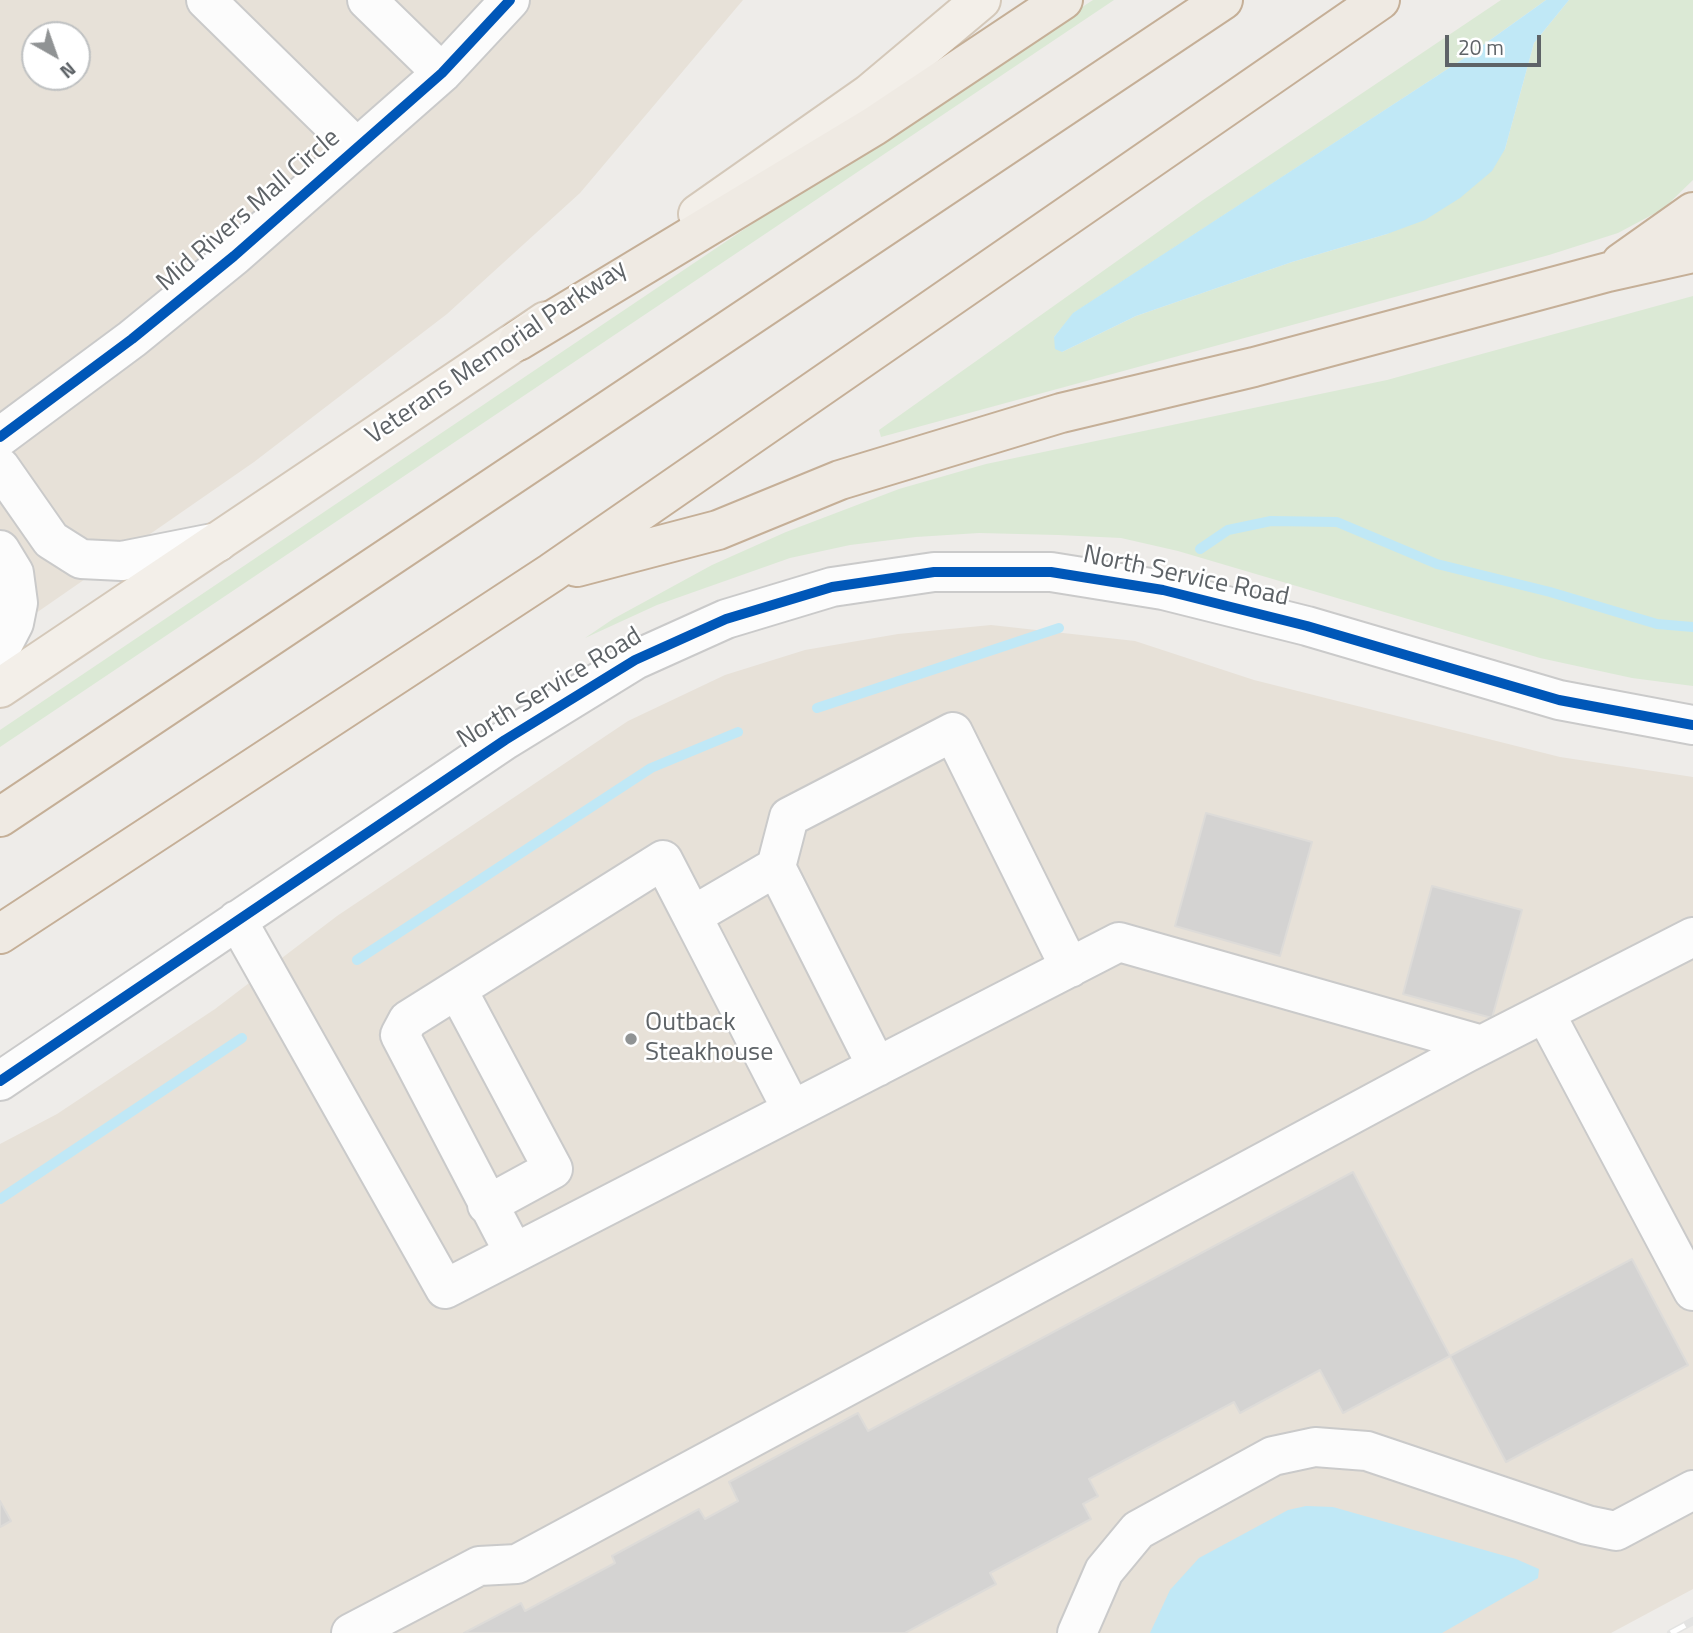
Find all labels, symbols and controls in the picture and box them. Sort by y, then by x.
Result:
north arrow [21,21,91,91]
scale bar [1448,21,1544,65]
text: 20 m [1458,31,1504,63]
text: N [54,56,83,86]
street label: Mid Rivers Mall Circle [151,123,347,299]
street label: Veterans Memorial Parkway [361,254,633,452]
street label: North Service Road [1080,540,1292,614]
street label: North Service Road [452,622,648,756]
place label: Outback Steakhouse [645,1008,773,1070]
marker: Outback Steakhouse [623,1031,639,1047]

